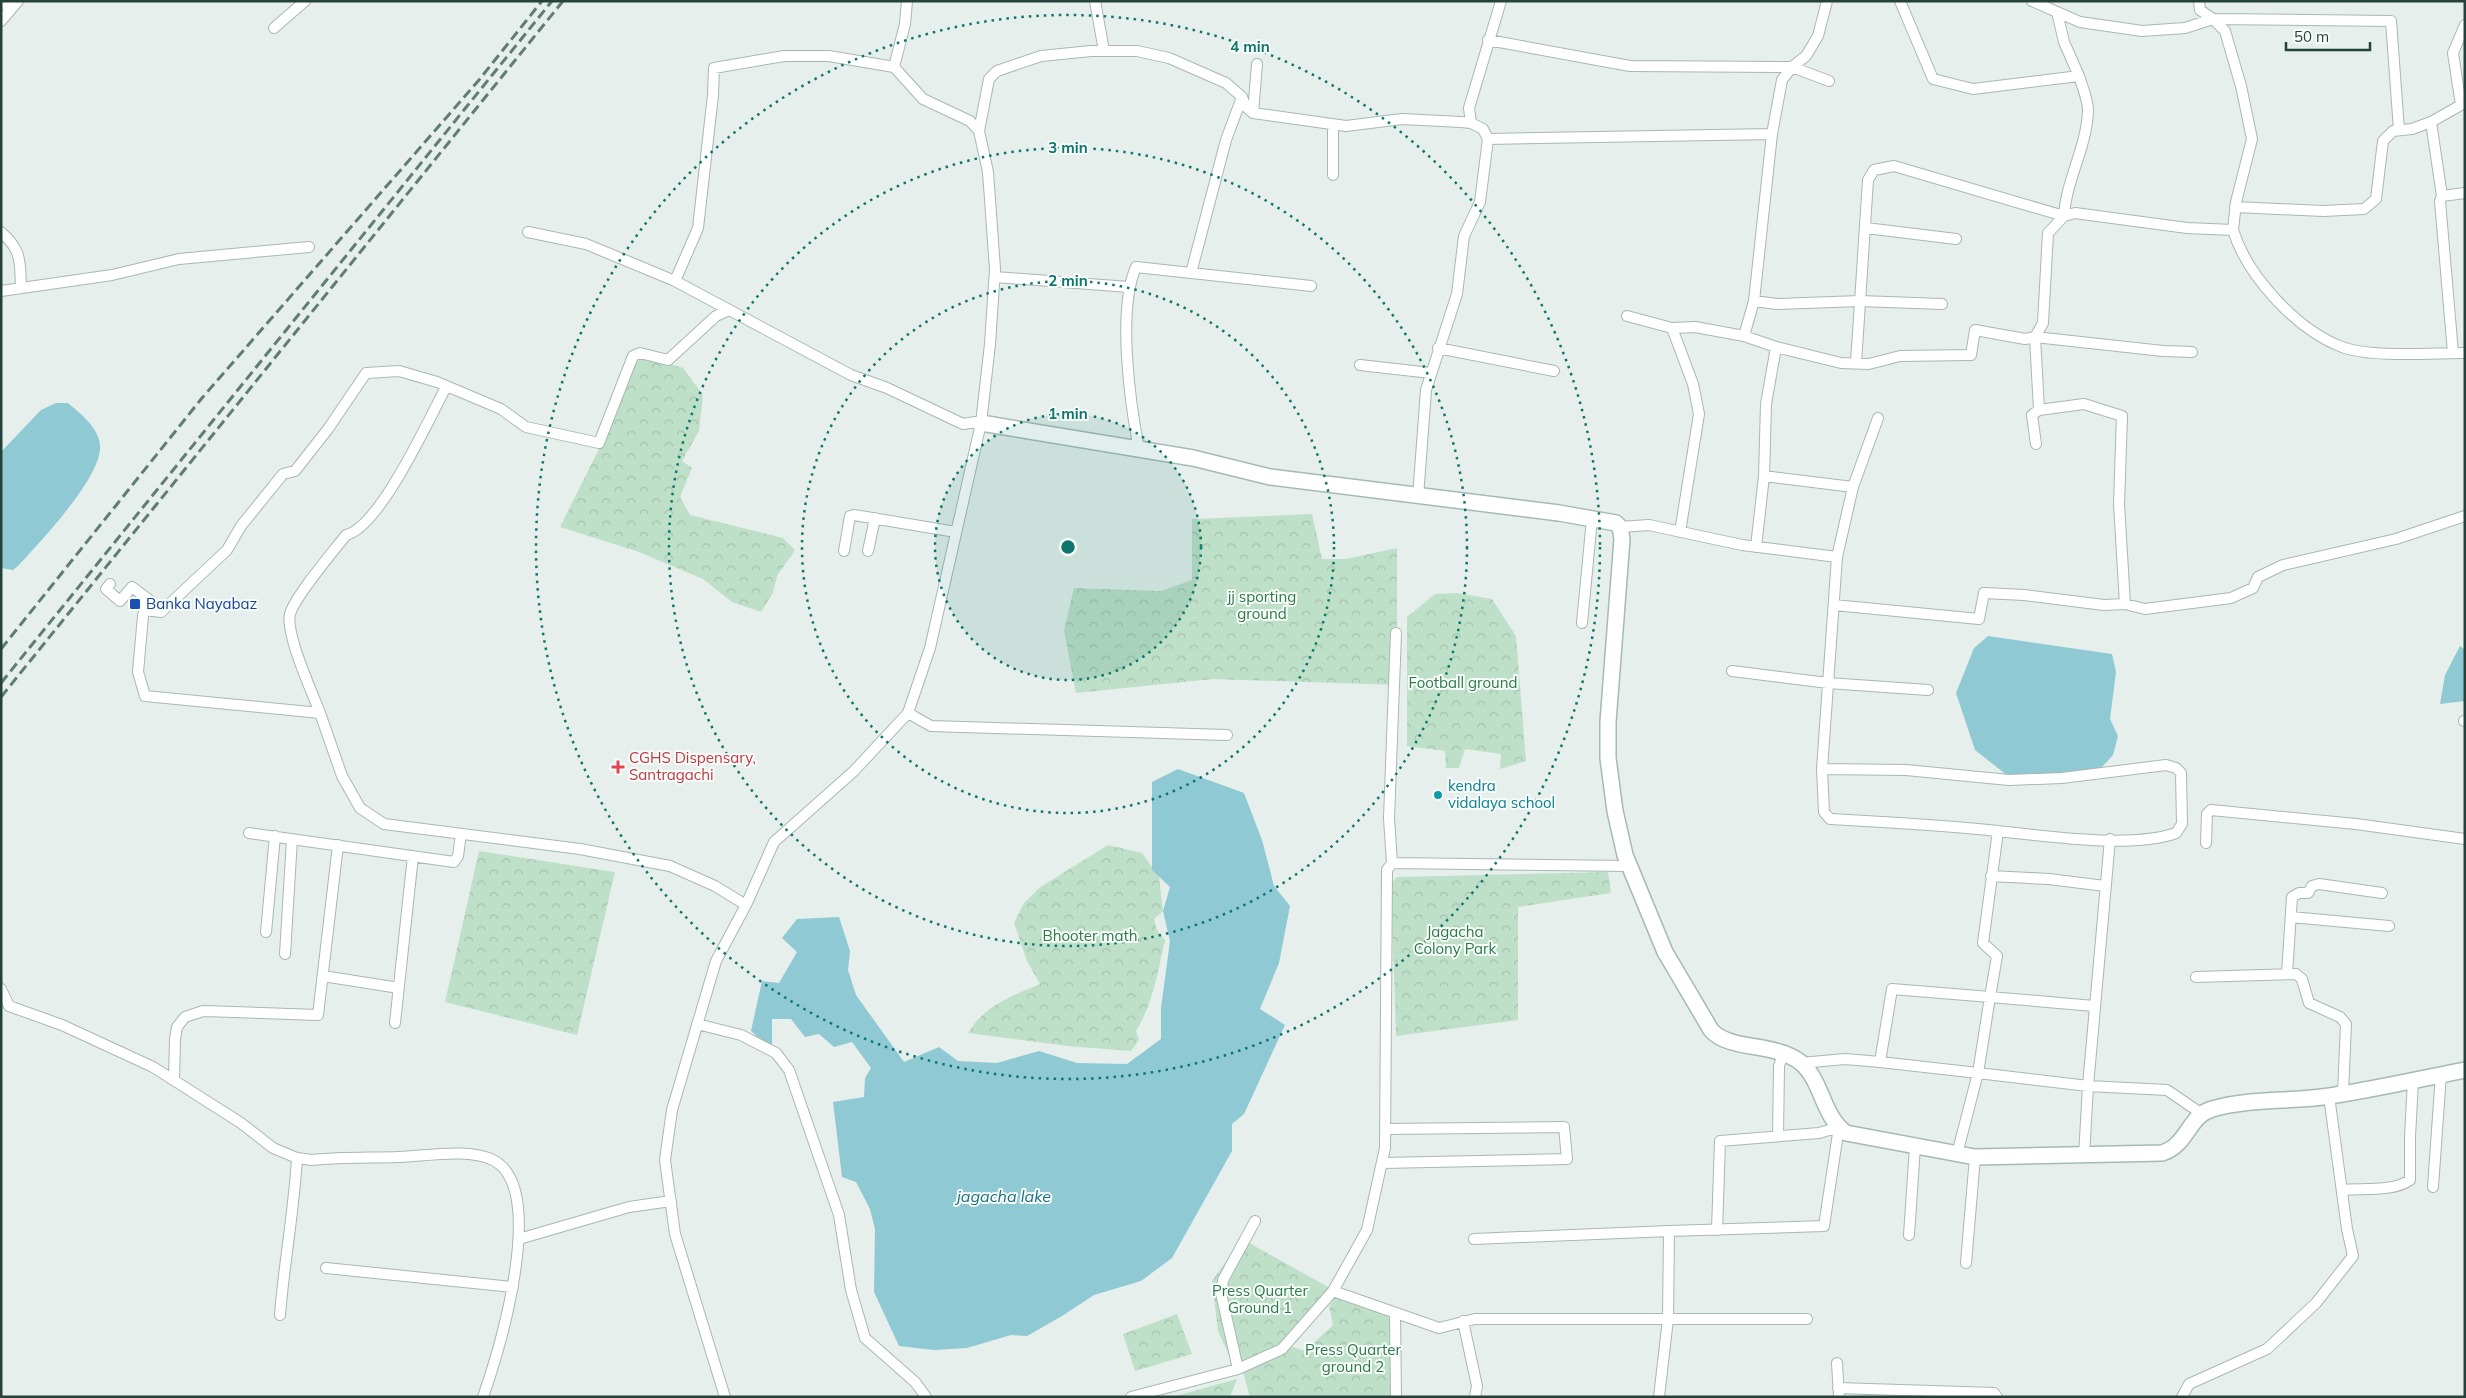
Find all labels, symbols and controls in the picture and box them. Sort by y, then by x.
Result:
scale bar [2286,20,2370,52]
text: 50 m [2294,27,2329,46]
text: 4 min [1230,37,1270,56]
text: 3 min [1048,138,1088,157]
text: 2 min [1048,271,1088,290]
text: 1 min [1048,404,1088,423]
centre of rings [1059,538,1077,556]
park label: jj sporting ground [1227,587,1296,623]
place label: Banka Nayabaz [146,594,258,613]
marker: Banka Nayabaz [128,597,142,611]
park label: Football ground [1409,673,1517,692]
place label: CGHS Dispensary, Santragachi [629,748,756,784]
marker: CGHS Dispensary, Santragachi [611,760,625,774]
place label: kendra vidalaya school [1448,776,1555,812]
marker: kendra vidalaya school [1432,789,1444,801]
park label: Jagacha Colony Park [1414,922,1497,958]
park label: Bhooter math [1043,926,1137,945]
water label: jagacha lake [954,1186,1051,1206]
park label: Press Quarter Ground 1 [1212,1281,1308,1317]
park label: Press Quarter ground 2 [1305,1340,1401,1376]

